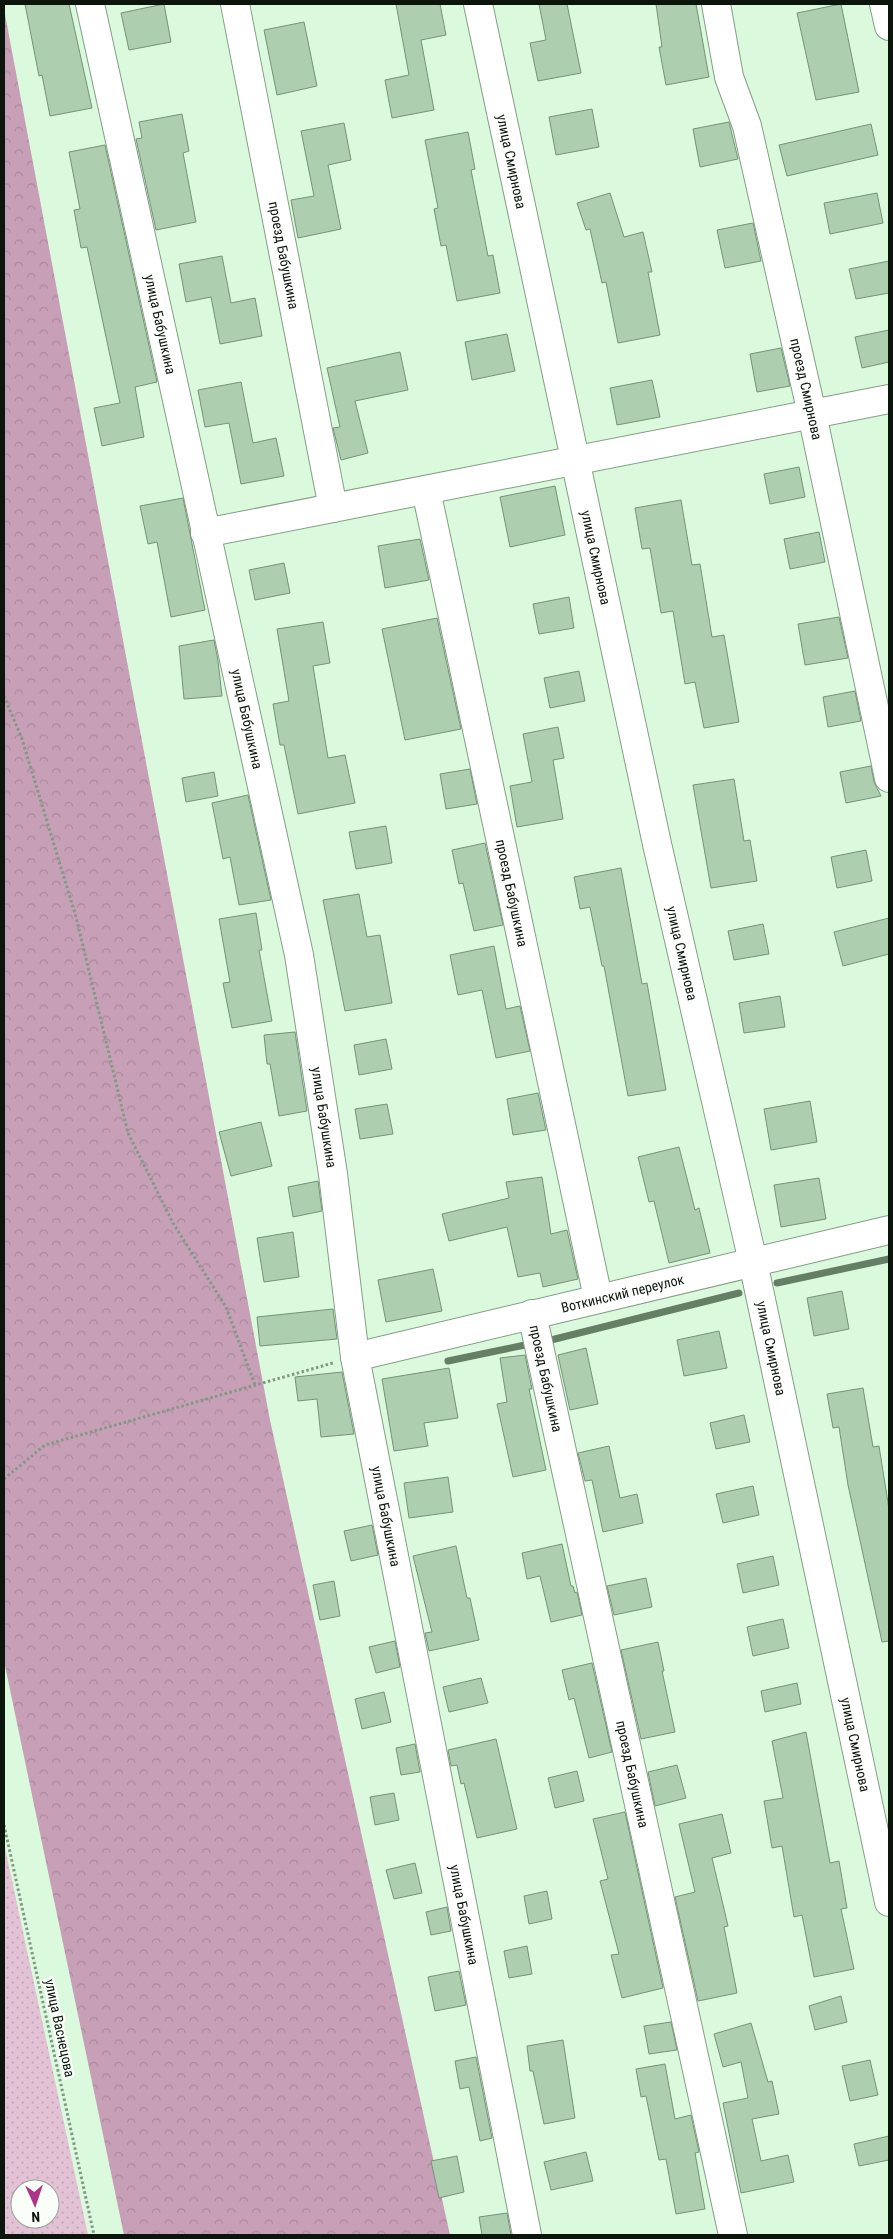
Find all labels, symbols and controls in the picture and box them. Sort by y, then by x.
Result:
street label: улица Смирнова [494,113,529,210]
street label: проезд Бабушкина [266,200,302,310]
street label: улица Бабушкина [142,273,179,376]
street label: проезд Смирнова [787,337,825,441]
street label: улица Смирнова [578,509,614,606]
street label: улица Бабушкина [228,668,266,770]
street label: проезд Бабушкина [493,838,531,948]
street label: улица Смирнова [664,905,701,1002]
street label: улица Бабушкина [308,1066,340,1169]
street label: Воткинский переулок [559,1271,686,1316]
street label: улица Смирнова [754,1300,789,1397]
street label: проезд Бабушкина [527,1323,566,1434]
street label: улица Бабушкина [369,1465,404,1568]
street label: улица Смирнова [838,1696,873,1793]
street label: проезд Бабушкина [613,1719,652,1829]
street label: улица Бабушкина [447,1863,482,1966]
street label: улица Васнецова [42,1978,78,2078]
north arrow [10,2179,60,2229]
text: N [31,2209,40,2225]

